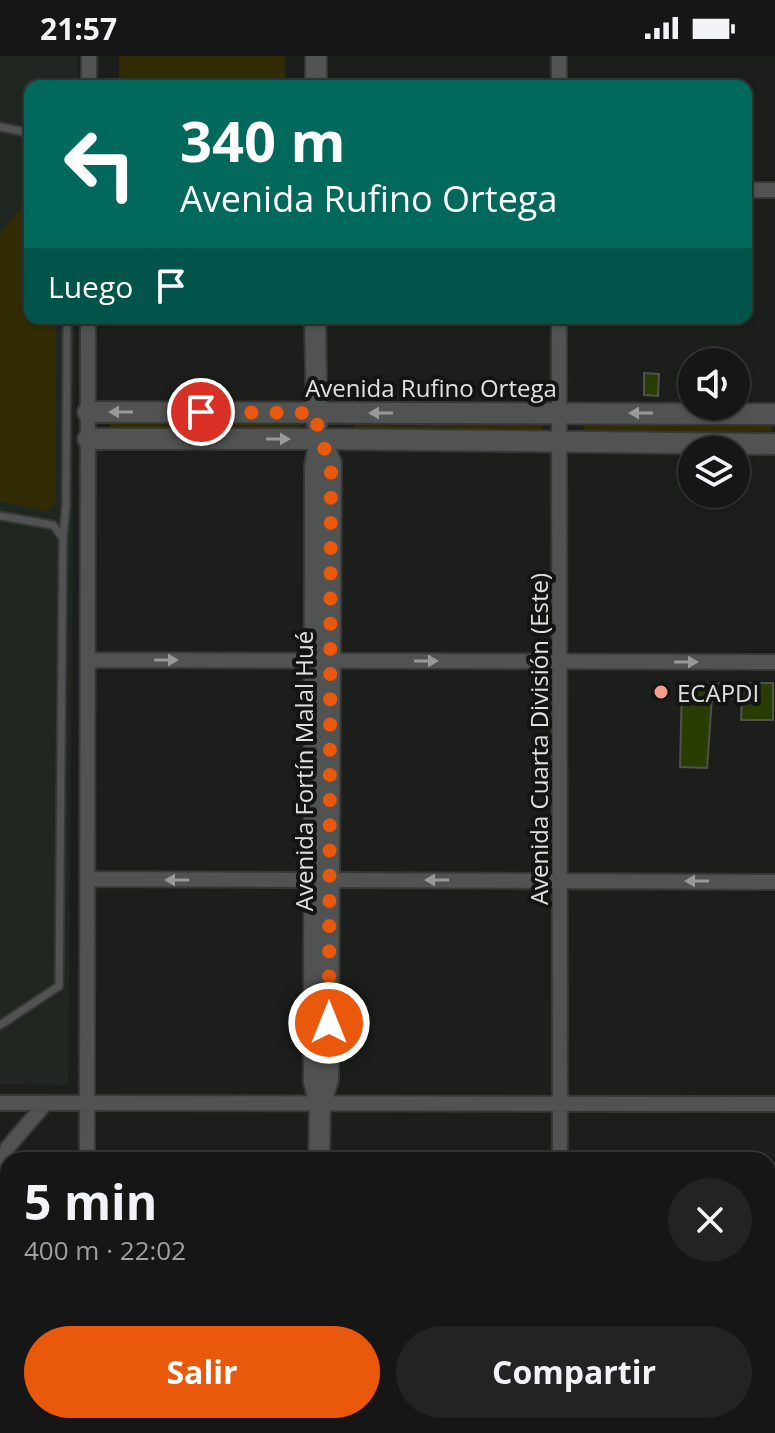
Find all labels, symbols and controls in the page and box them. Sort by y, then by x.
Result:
text: 21:57 [40,8,117,49]
text: 340 m [180,102,346,178]
icon: left [48,112,152,216]
text: Avenida Rufino Ortega [180,174,557,223]
icon: arrive [149,264,193,308]
text: Luego [48,266,133,307]
map controls [678,348,750,508]
button: sound [678,348,750,420]
street label: Avenida Rufino Ortega [305,371,557,404]
pin [167,378,235,446]
icon: arrive [179,390,223,434]
one-way arrow [108,406,133,418]
one-way arrow [368,407,393,419]
one-way arrow [628,407,653,419]
one-way arrow [266,433,291,445]
button: layers [678,436,750,508]
street label: Avenida Cuarta División (Este) [522,573,555,905]
street label: Avenida Fortín Malal Hué [287,631,320,911]
one-way arrow [154,654,179,666]
one-way arrow [414,655,439,667]
one-way arrow [674,656,699,668]
place label: ECAPDI [677,676,759,709]
marker: ECAPDI [652,683,670,701]
one-way arrow [164,874,189,886]
one-way arrow [424,874,449,887]
one-way arrow [684,875,709,887]
position arrow [287,981,371,1065]
text: 5 min [24,1169,157,1234]
button: close [668,1178,752,1262]
text: 400 m · 22:02 [24,1232,186,1268]
button: Salir [24,1326,380,1418]
button: Compartir [396,1326,752,1418]

